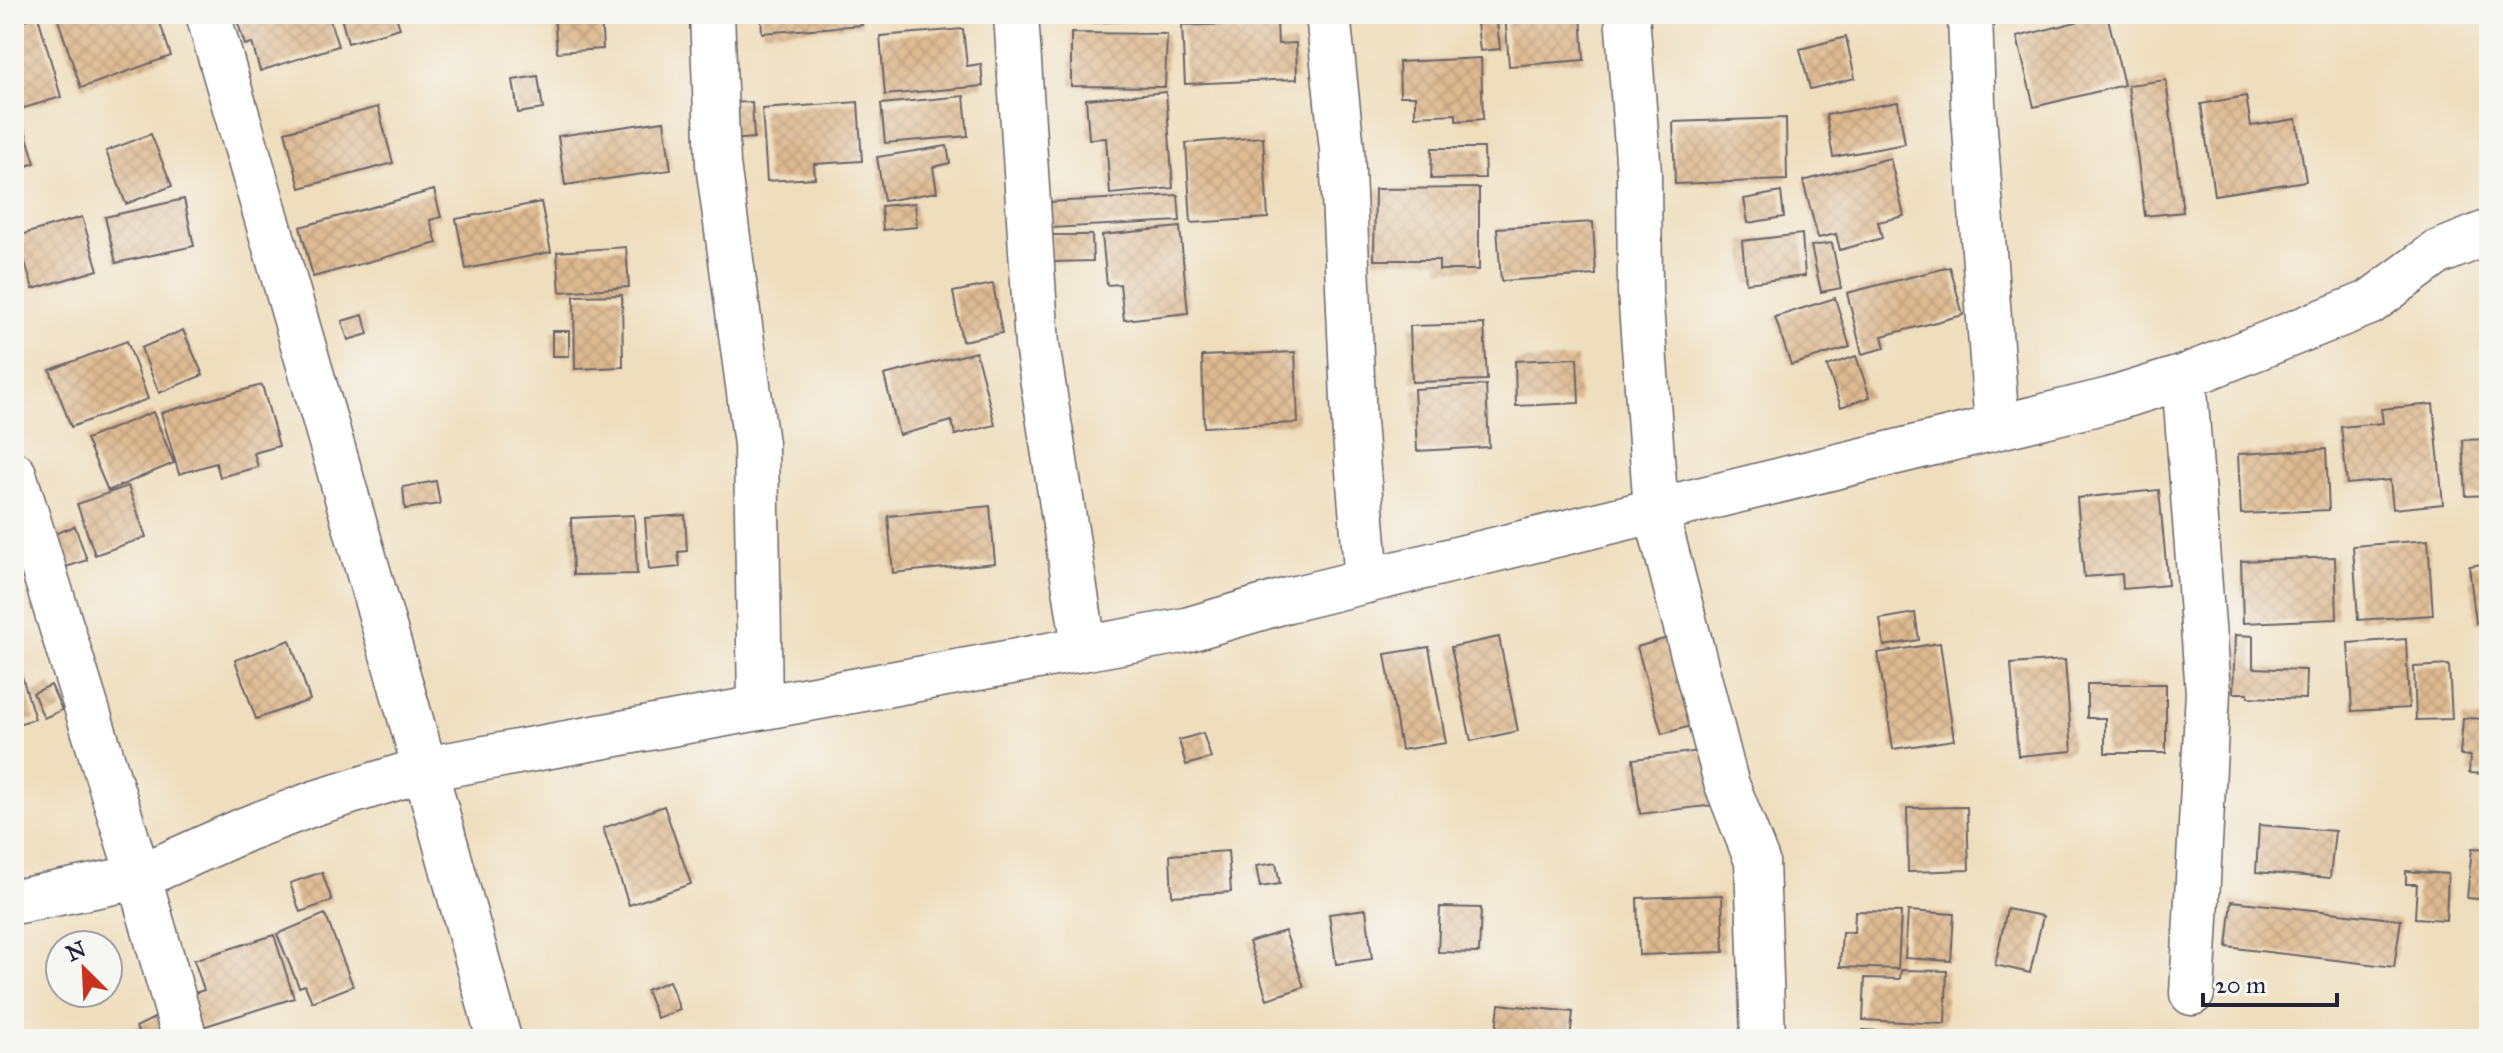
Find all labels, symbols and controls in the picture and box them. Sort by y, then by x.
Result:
north arrow [44,929,124,1009]
text: N [62,935,90,967]
scale bar [2203,957,2337,1007]
text: 20 m [2215,970,2266,1000]

